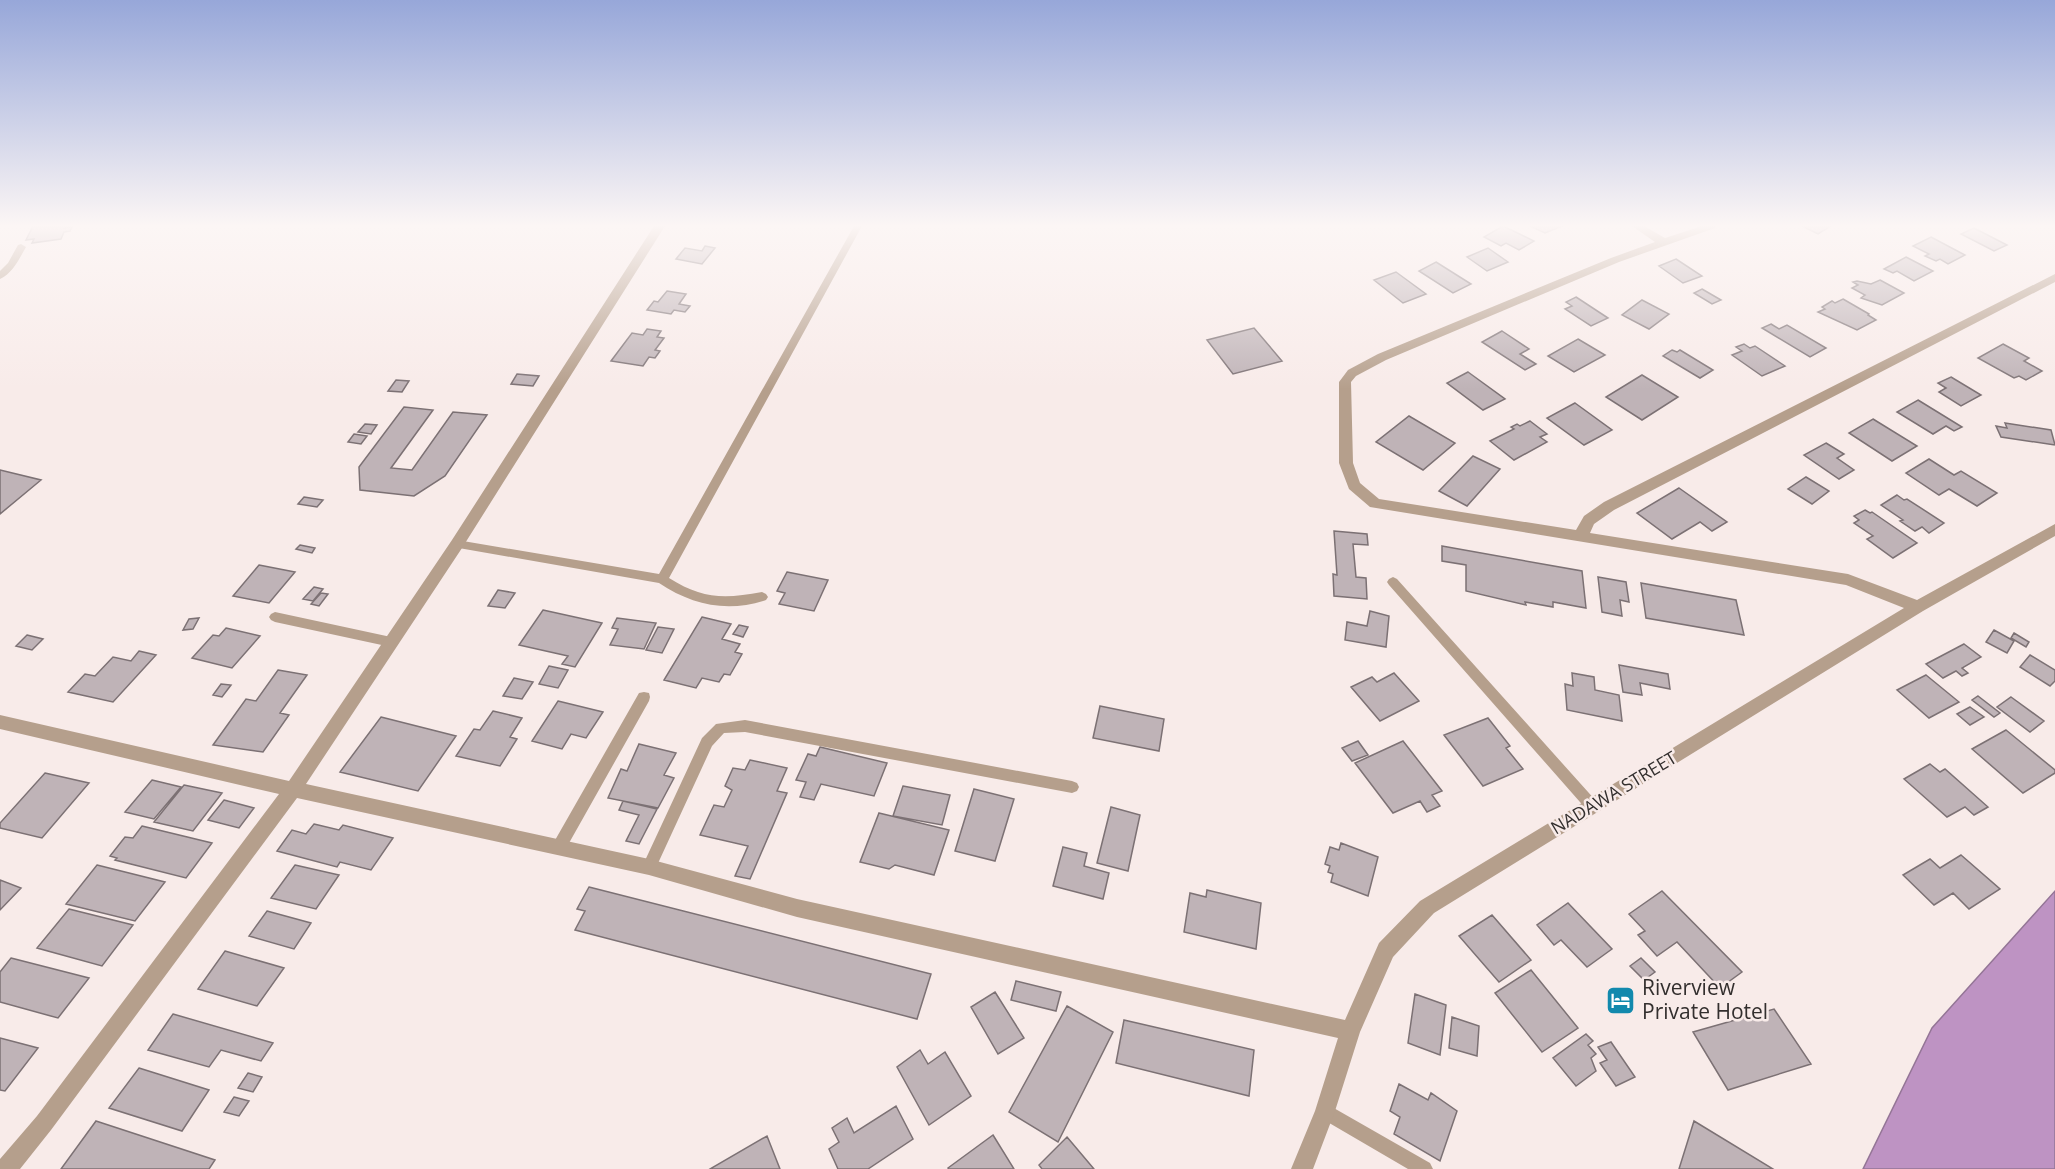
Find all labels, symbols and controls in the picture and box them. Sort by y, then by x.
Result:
street label: NADAWA STREET [1546,745,1681,839]
place label: Riverview Private Hotel [1642,973,1768,1025]
hotel icon: Riverview Private Hotel [1605,984,1637,1016]

